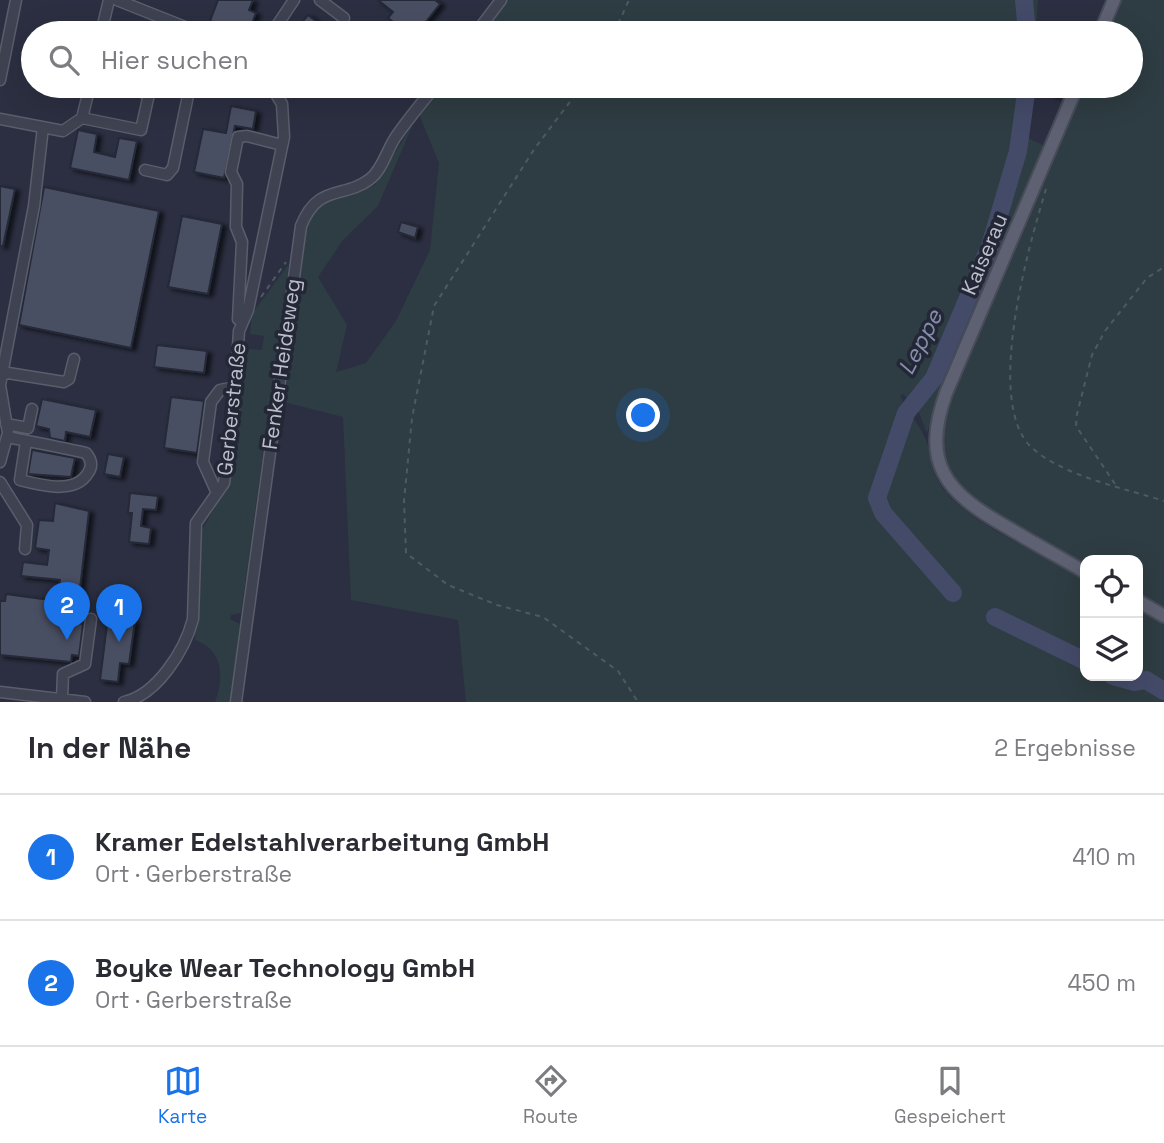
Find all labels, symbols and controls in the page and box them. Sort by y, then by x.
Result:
search box [21,21,1143,98]
icon: search [45,41,83,79]
text: Hier suchen [101,43,249,77]
street label: Kaiserau [955,209,1013,299]
street label: Fenker Heideweg [256,277,306,451]
water label: Leppe [891,303,950,380]
street label: Gerberstraße [211,341,251,477]
your location [626,398,660,432]
map controls [1080,555,1143,681]
button: locate [1080,555,1143,618]
pin: 2 [44,582,90,640]
pin: 1 [96,584,142,642]
button: layers [1080,618,1143,681]
text: In der Nähe [28,728,191,767]
text: 2 Ergebnisse [994,733,1136,763]
text: Kramer Edelstahlverarbeitung GmbH [95,825,549,859]
text: 1 [46,842,56,872]
text: 410 m [1072,842,1136,872]
text: Ort · Gerberstraße [95,859,292,889]
text: Boyke Wear Technology GmbH [95,951,475,985]
text: 2 [44,968,58,998]
text: 450 m [1067,968,1136,998]
text: Ort · Gerberstraße [95,985,292,1015]
tab: Karte [158,1062,207,1129]
tab: Route [523,1062,578,1129]
tab: Gespeichert [894,1062,1006,1129]

